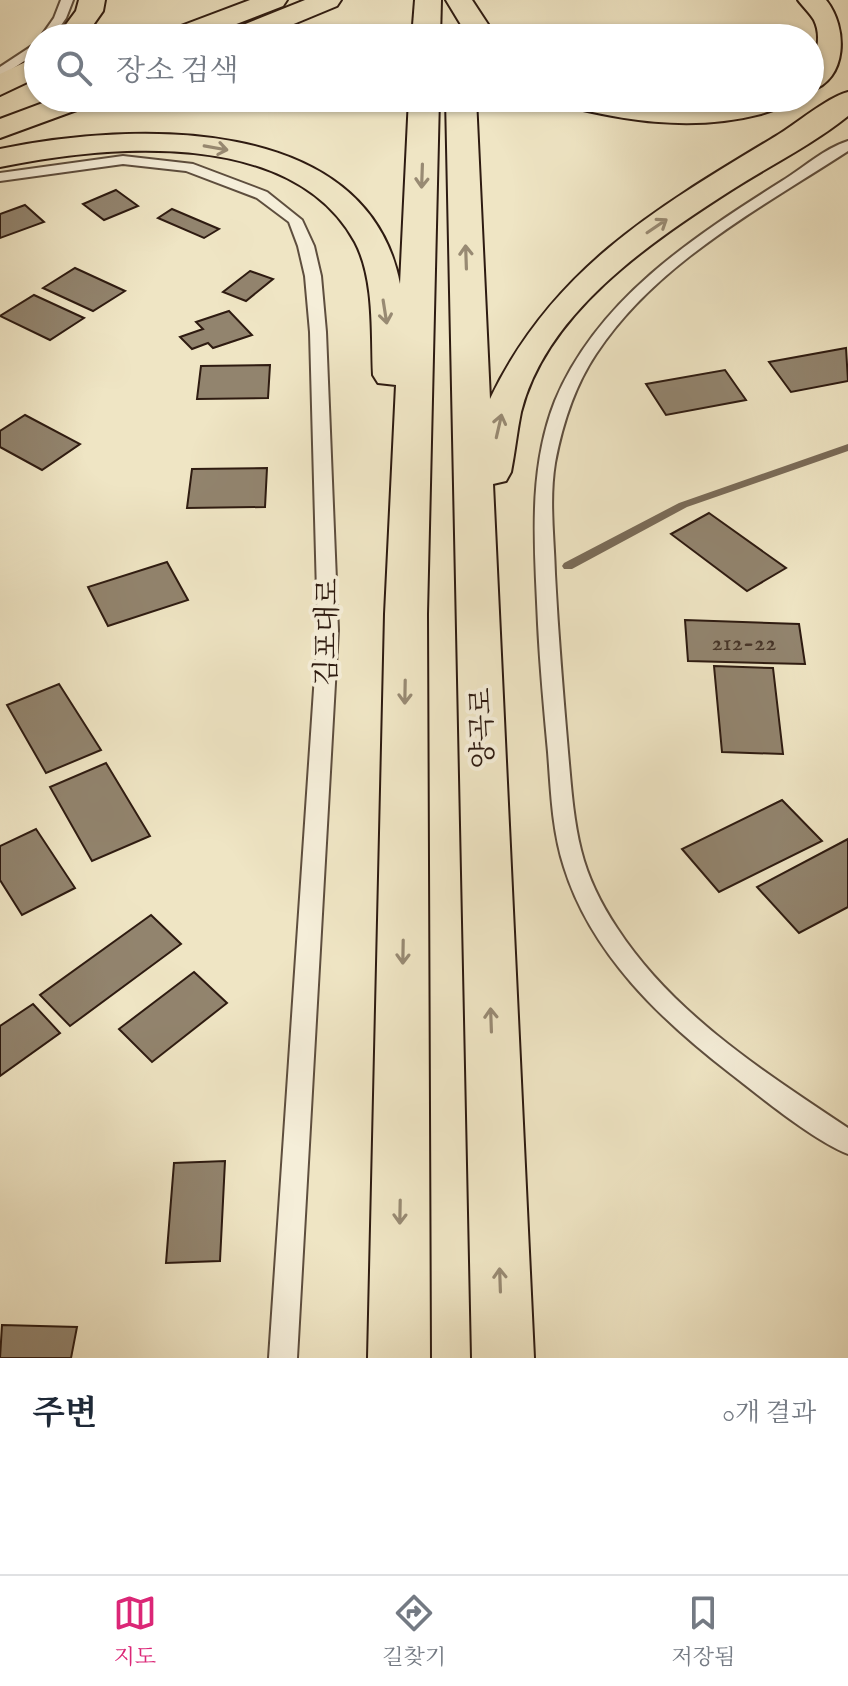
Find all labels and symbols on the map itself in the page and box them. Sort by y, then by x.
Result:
one-way arrow [203,142,229,157]
one-way arrow [414,162,429,189]
one-way arrow [645,217,668,233]
one-way arrow [459,244,474,271]
one-way arrow [378,299,393,324]
one-way arrow [493,413,508,439]
street label: 김포대로 [310,578,347,686]
house number: 212-22 [711,628,777,659]
one-way arrow [398,678,413,705]
street label: 양곡로 [465,687,502,769]
one-way arrow [395,938,411,965]
one-way arrow [484,1007,499,1034]
one-way arrow [392,1198,408,1225]
one-way arrow [492,1267,507,1294]

